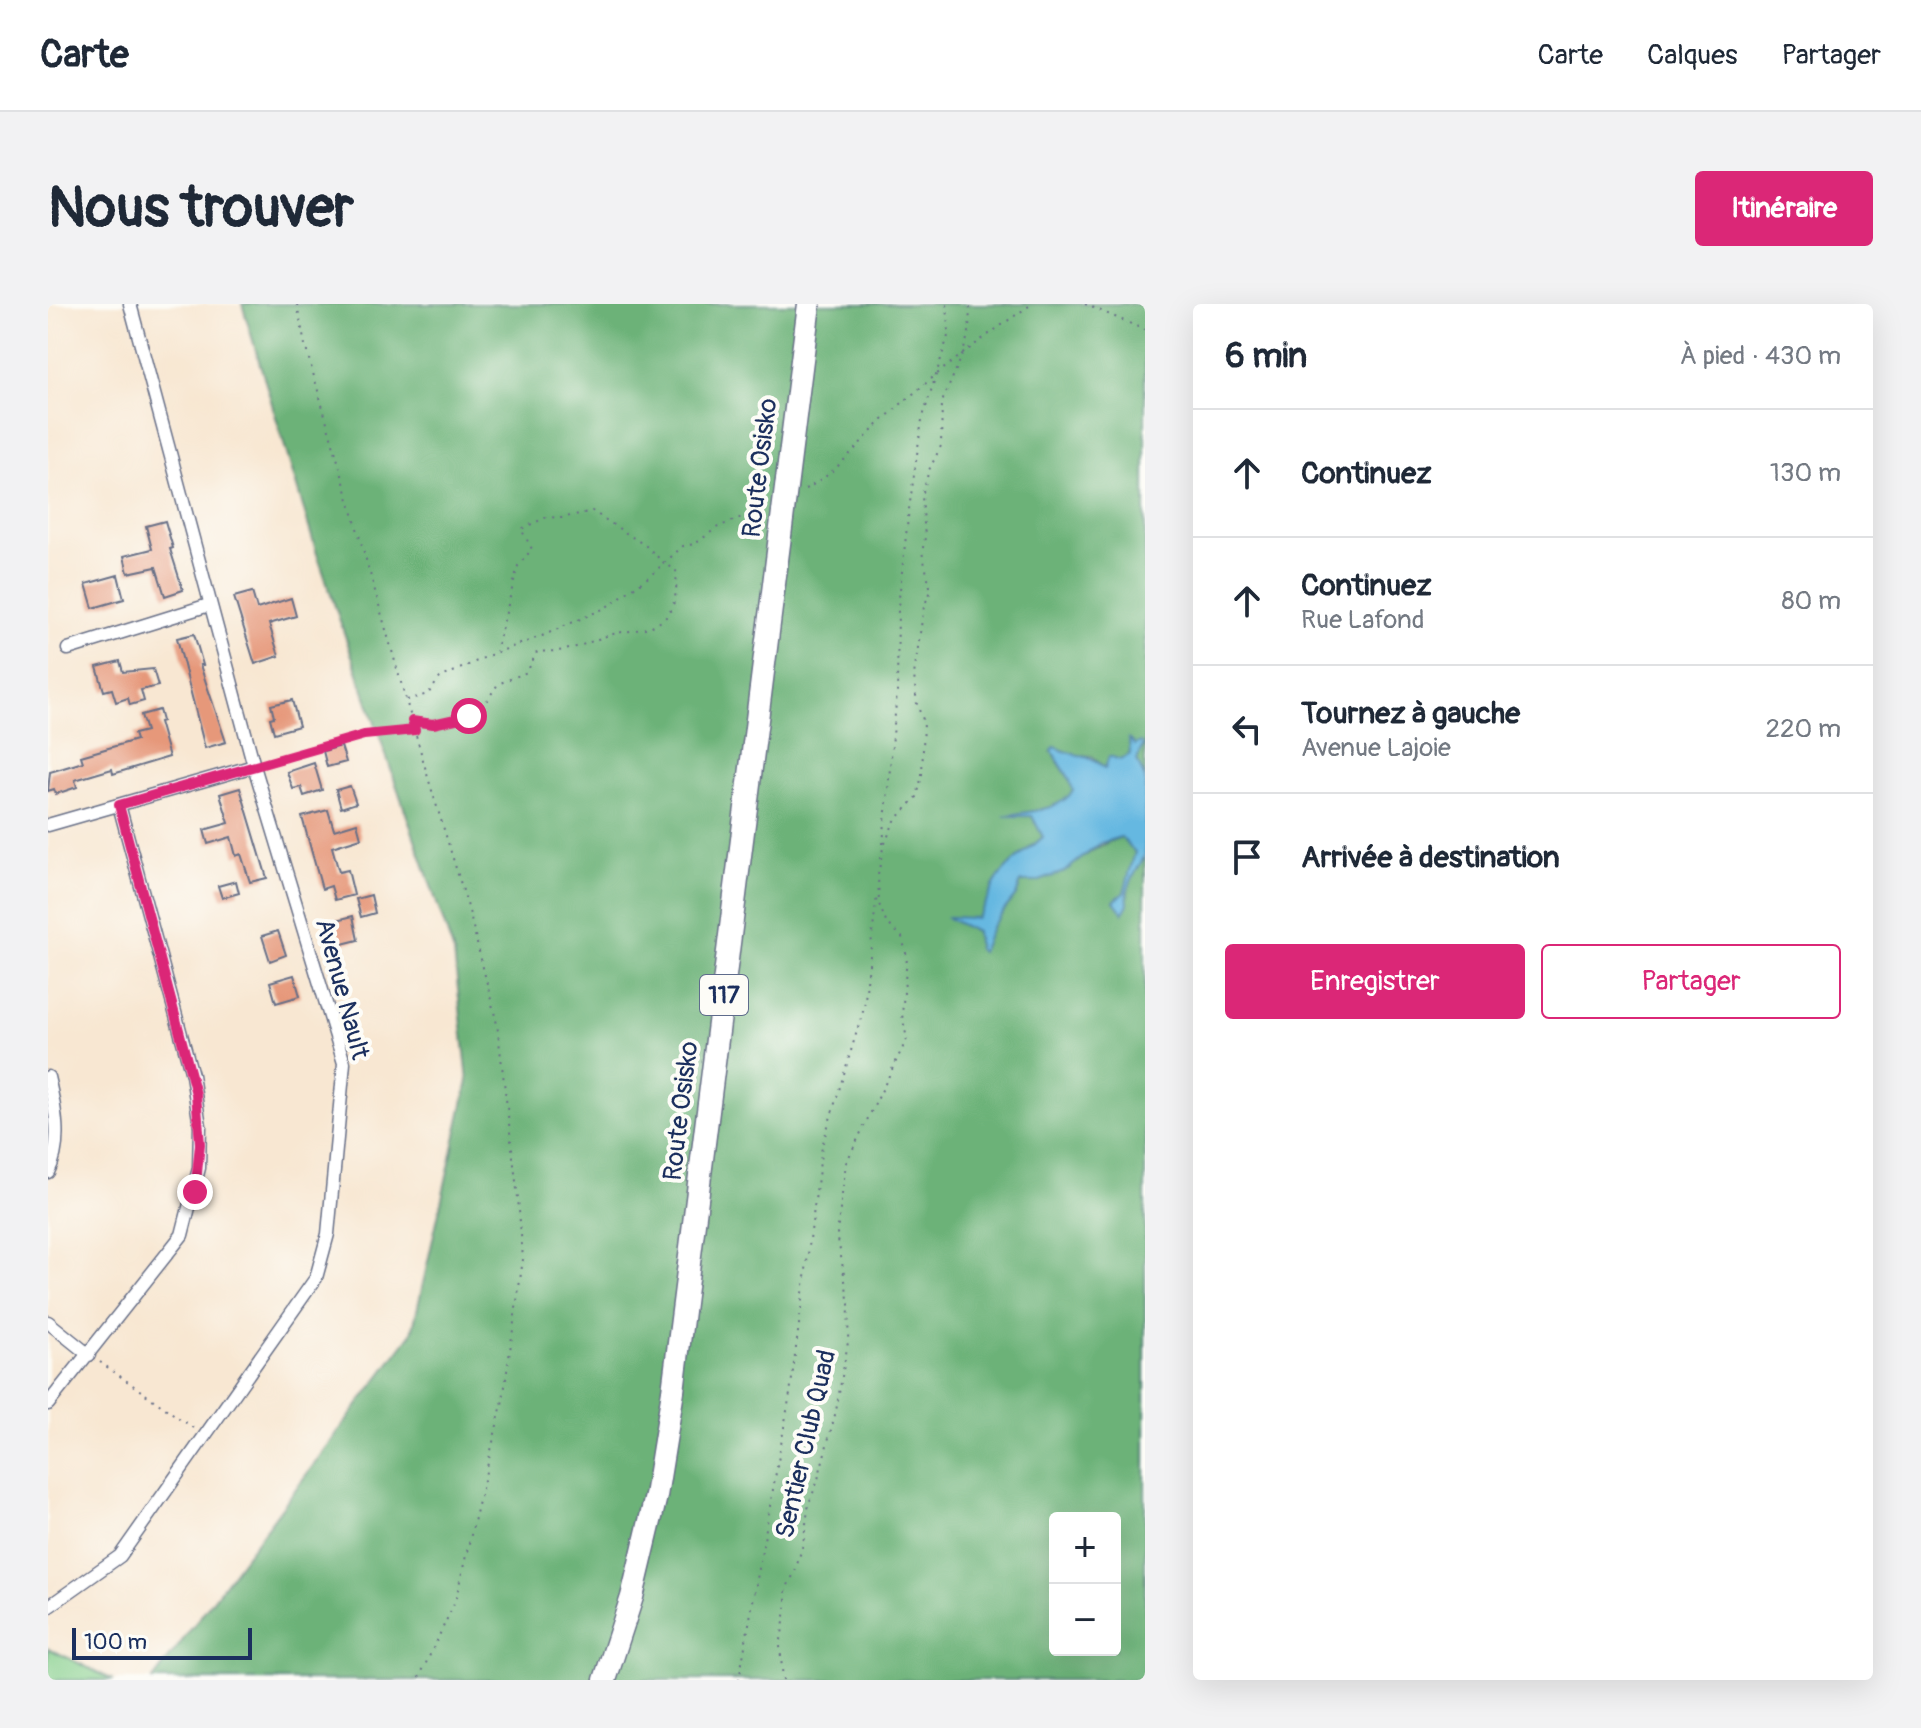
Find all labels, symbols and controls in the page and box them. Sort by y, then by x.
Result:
text: Carte [40,31,129,79]
text: Carte [1538,38,1603,73]
text: Calques [1647,38,1737,73]
text: Partager [1781,38,1881,73]
button: Itinéraire [1695,171,1873,246]
text: Nous trouver [48,174,354,243]
text: 6 min [1225,335,1307,378]
text: À pied · 430 m [1680,340,1841,372]
street label: Route Osisko [736,396,784,540]
icon: ahead [1225,451,1269,495]
text: Continuez [1301,455,1432,492]
text: 130 m [1770,457,1841,489]
text: Continuez [1301,567,1432,604]
icon: ahead [1225,579,1269,623]
text: 80 m [1781,585,1841,617]
text: Rue Lafond [1301,604,1425,636]
text: Tournez à gauche [1301,695,1520,732]
route start [451,698,487,734]
icon: left [1225,707,1269,751]
text: 220 m [1765,713,1841,745]
text: Avenue Lajoie [1301,732,1451,764]
icon: arrive [1225,835,1269,879]
text: Arrivée à destination [1301,839,1560,876]
street label: Avenue Nault [308,915,376,1063]
button: Enregistrer [1225,944,1525,1019]
button: Partager [1541,944,1841,1019]
road number: 117 [700,975,748,1015]
street label: Route Osisko [657,1039,705,1183]
route end [177,1174,213,1210]
street label: Sentier Club Quad [769,1347,843,1541]
map controls [1049,1512,1121,1656]
button: + [1049,1512,1121,1584]
button: − [1049,1584,1121,1656]
scale bar [72,1624,252,1660]
text: 100 m [84,1628,147,1656]

